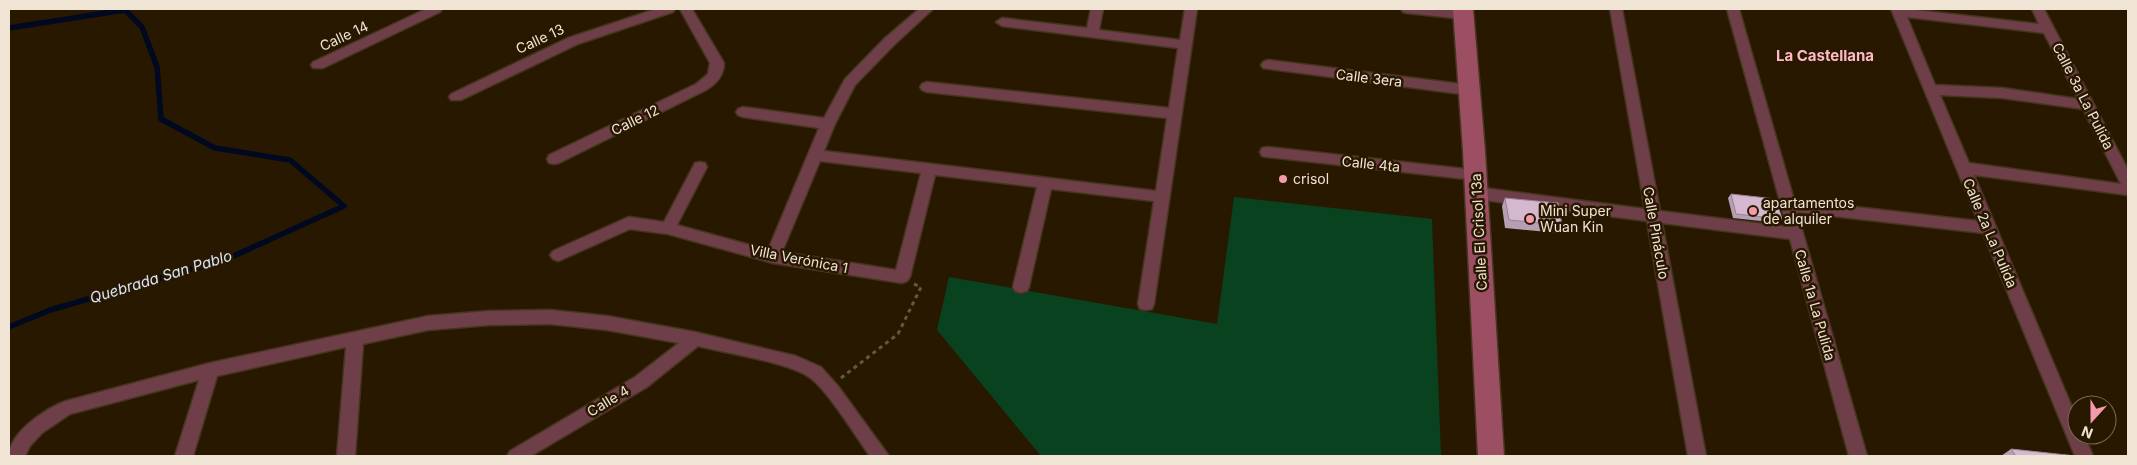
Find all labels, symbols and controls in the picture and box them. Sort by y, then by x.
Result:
street label: Calle 14 [317,17,371,54]
street label: Calle 13 [513,20,567,57]
street label: Calle 3a La Pulida [2049,40,2118,152]
district label: La Castellana [1776,46,1874,65]
street label: Calle 3era [1335,65,1403,90]
street label: Calle 12 [608,101,662,138]
street label: Calle 4ta [1341,152,1401,175]
place label: crisol [1293,170,1329,187]
marker: crisol [1277,173,1289,185]
street label: Calle El Crisol 13a [1467,173,1490,291]
street label: Calle 2a La Pulida [1960,175,2021,290]
street label: Calle Pináculo [1640,185,1673,280]
place label: apartamentos de alquiler [1763,194,1854,227]
place label: Mini Super Wuan Kin [1540,202,1611,235]
marker: apartamentos de alquiler [1747,205,1759,217]
marker: Mini Super Wuan Kin [1524,213,1536,225]
street label: Villa Verónica 1 [749,241,850,276]
water label: Quebrada San Pablo [87,246,234,307]
street label: Calle 1a La Pulida [1792,247,1839,362]
street label: Calle 4 [584,381,632,420]
north arrow [2067,395,2117,445]
text: N [2079,423,2095,442]

